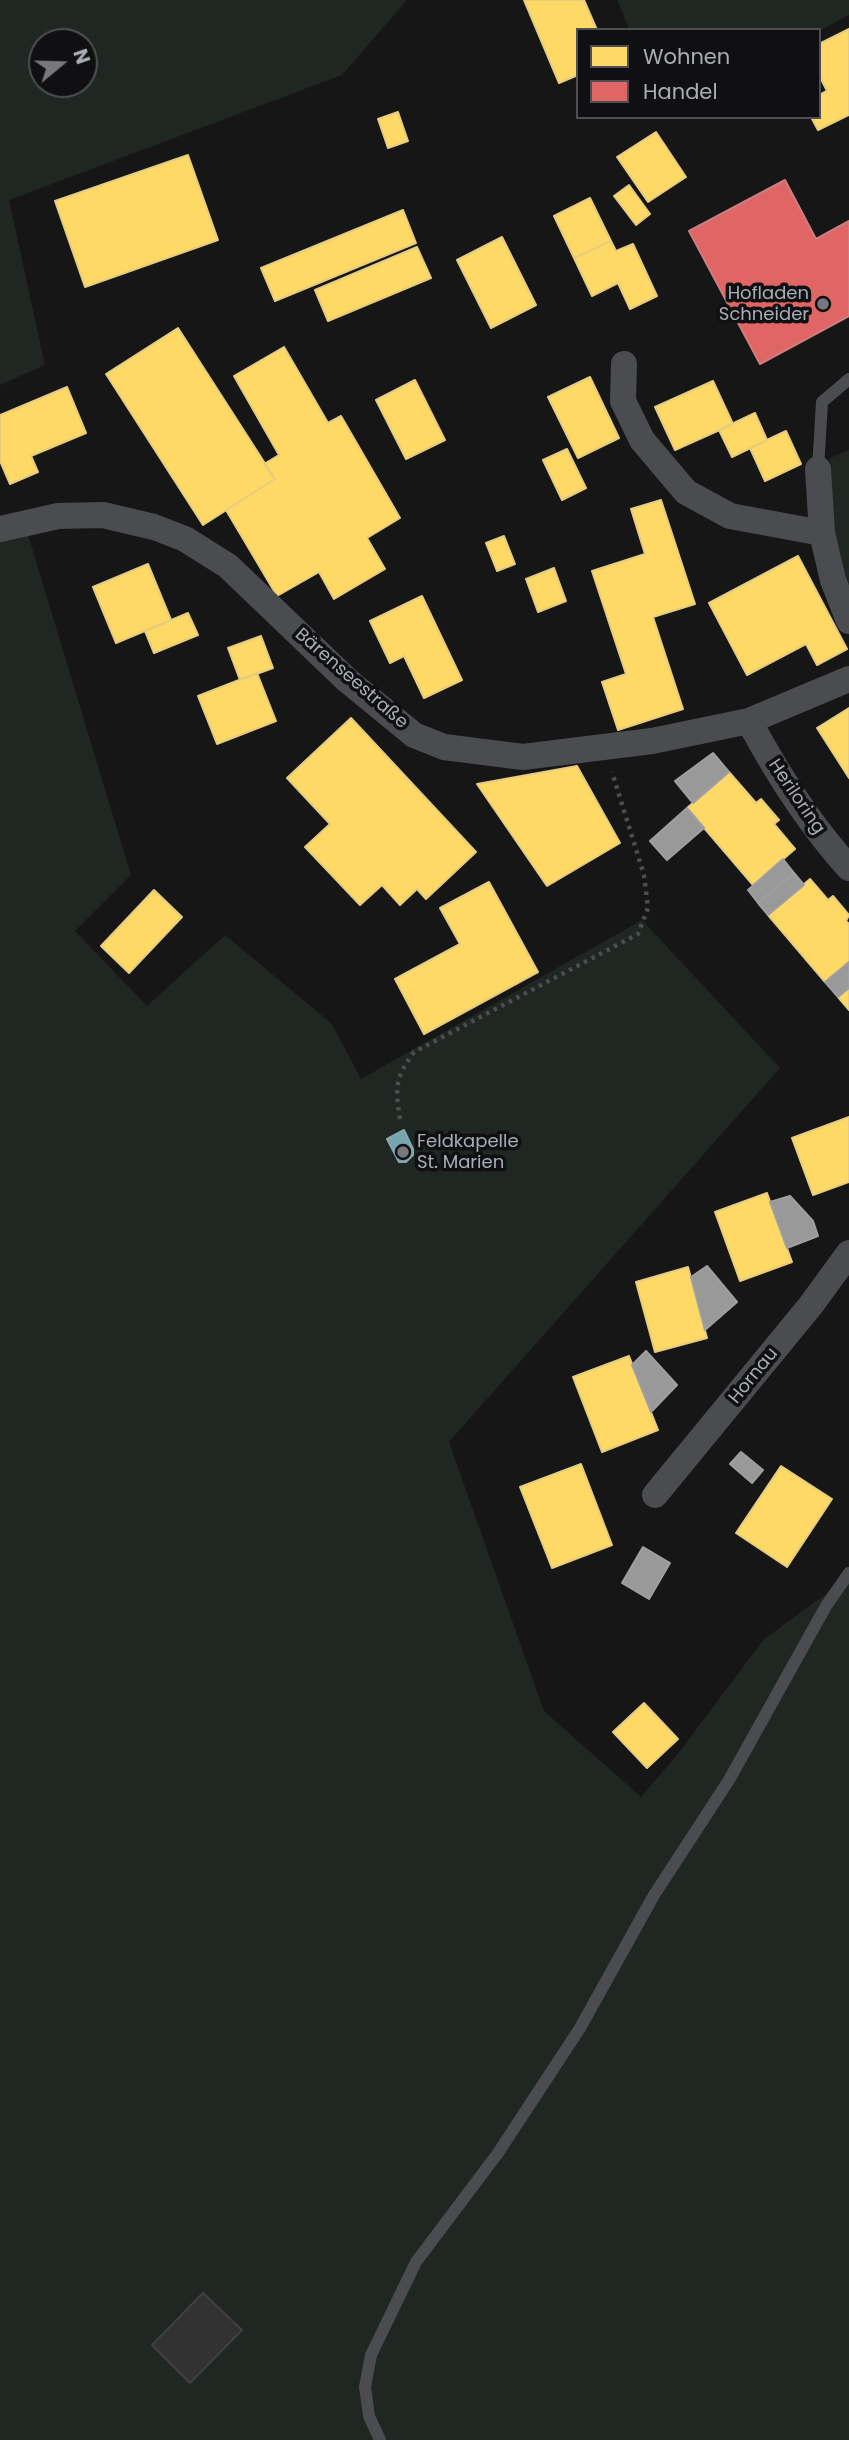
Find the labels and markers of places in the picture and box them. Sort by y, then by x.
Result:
place label: Hofladen Schneider [719,283,809,326]
marker: Hofladen Schneider [815,296,831,312]
place label: Feldkapelle St. Marien [417,1131,519,1174]
marker: Feldkapelle St. Marien [395,1144,411,1160]

